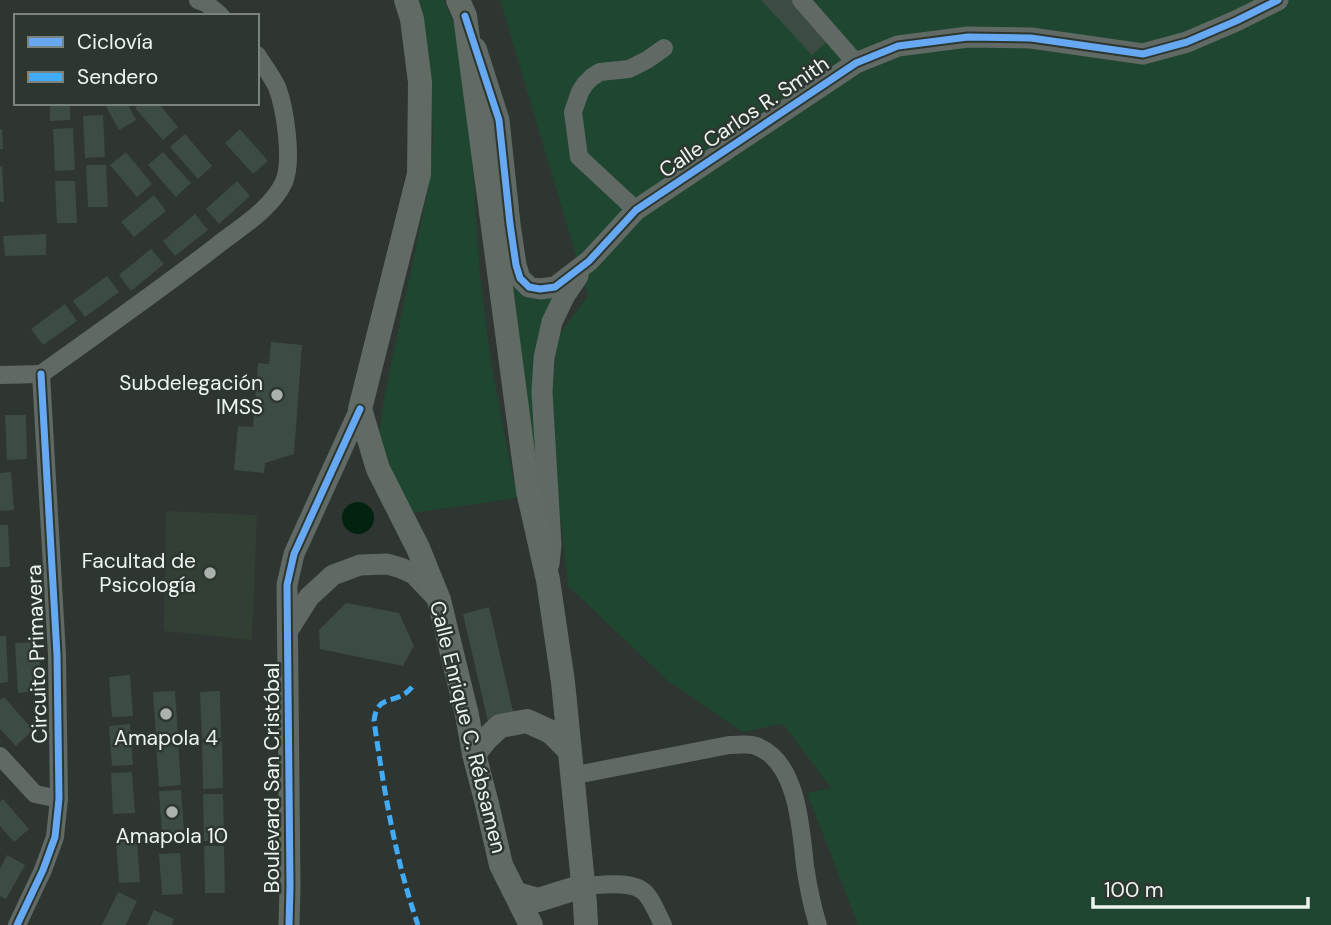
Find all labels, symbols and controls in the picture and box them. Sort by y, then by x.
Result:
legend [14,14,259,105]
text: Ciclovía [77,28,153,56]
street label: Calle Carlos R. Smith [654,50,834,184]
text: Sendero [77,63,158,91]
place label: Subdelegación IMSS [119,369,263,421]
marker: Subdelegación IMSS [269,387,285,403]
place label: Facultad de Psicología [82,547,196,599]
street label: Circuito Primavera [20,564,54,744]
marker: Facultad de Psicología [202,565,218,581]
street label: Calle Enrique C. Rébsamen [423,598,513,856]
street label: Boulevard San Cristóbal [258,663,286,893]
marker: Amapola 4 [158,706,174,722]
place label: Amapola 4 [114,724,218,752]
marker: Amapola 10 [164,804,180,820]
place label: Amapola 10 [116,822,228,850]
scale bar [1093,866,1308,910]
text: 100 m [1104,876,1164,904]

